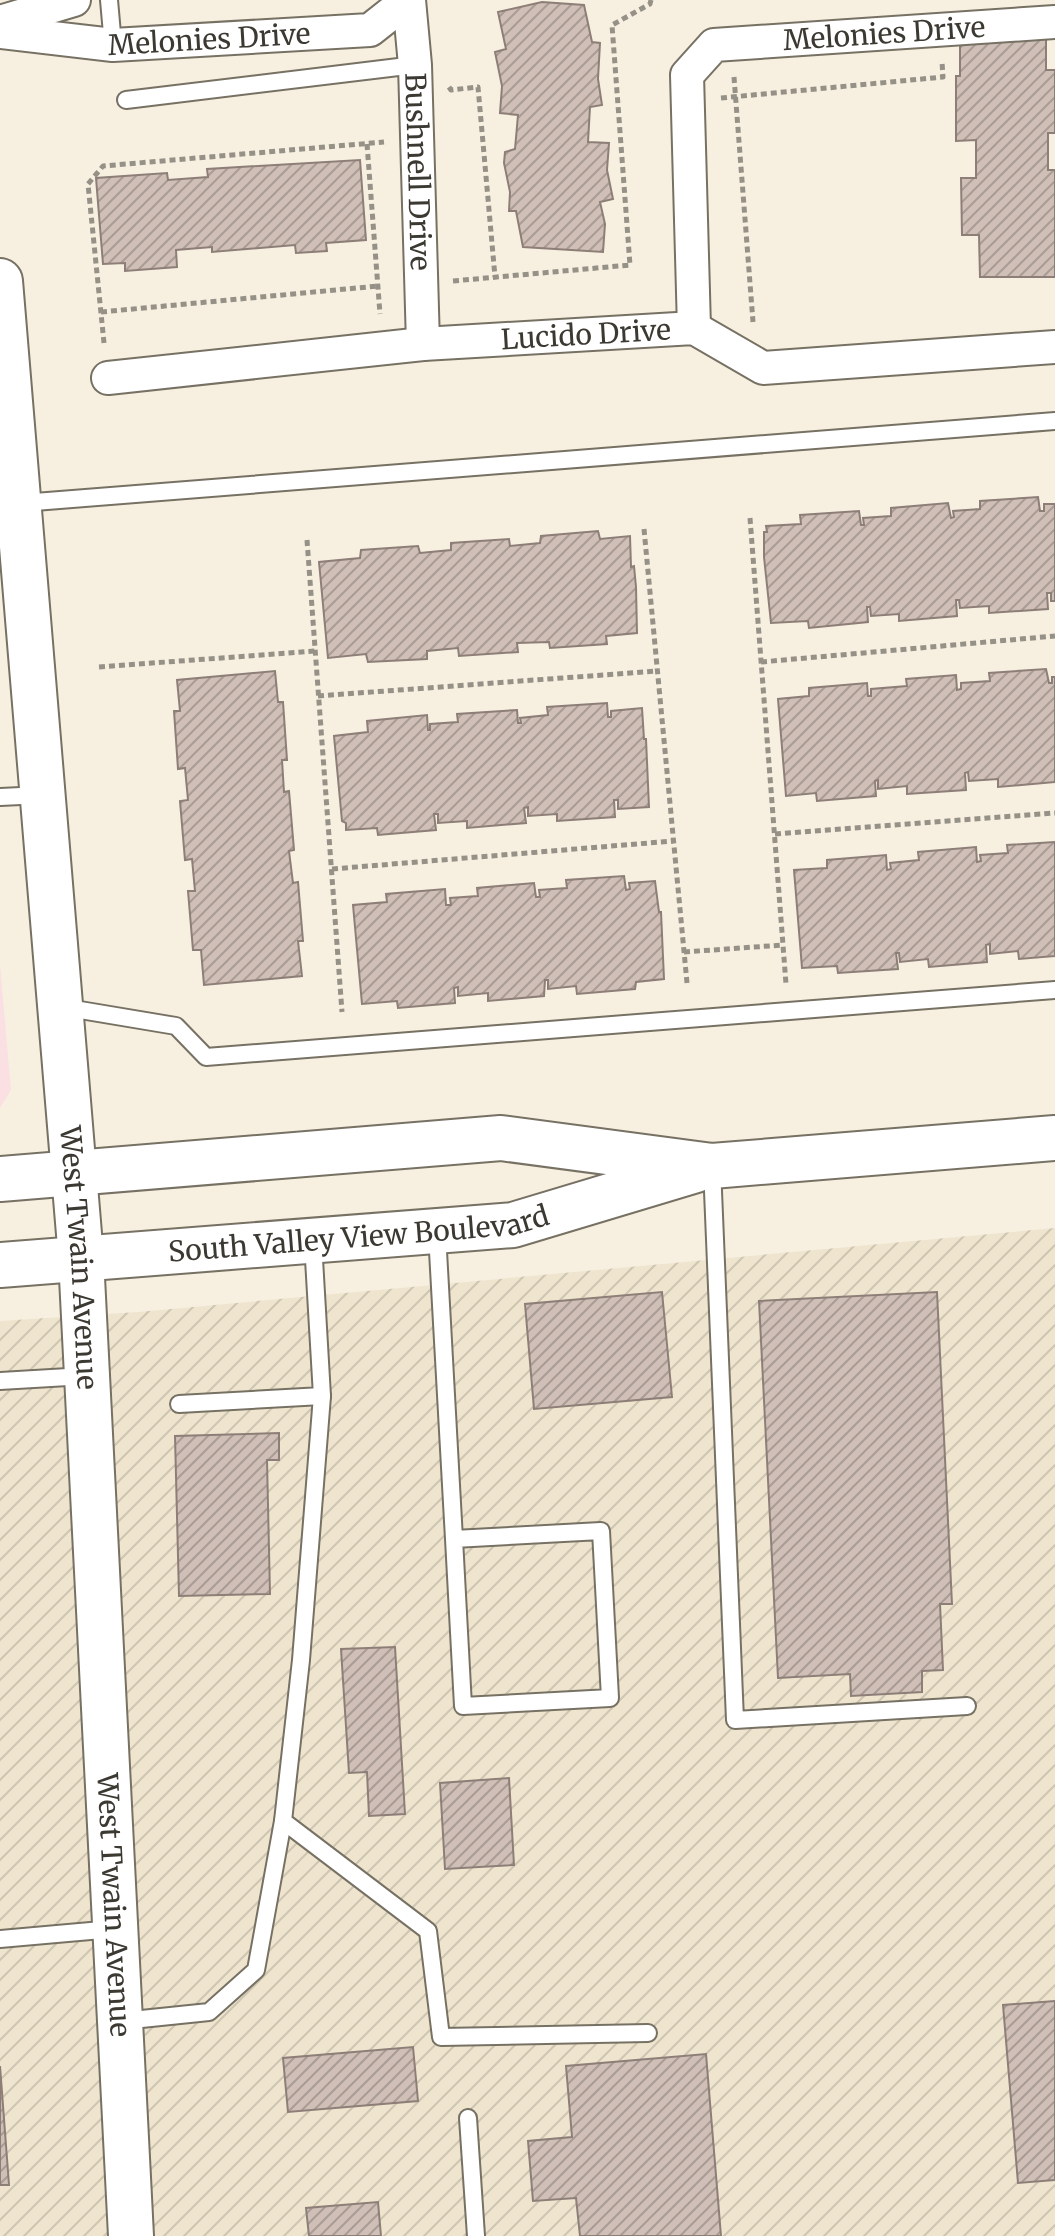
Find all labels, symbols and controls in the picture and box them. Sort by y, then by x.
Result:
street label: Melonies Drive [782,9,986,58]
street label: Melonies Drive [107,16,311,63]
street label: Bushnell Drive [397,72,439,271]
street label: Lucido Drive [500,311,672,357]
street label: West Twain Avenue [52,1124,106,1390]
street label: South Valley View Boulevard [167,1197,553,1270]
street label: West Twain Avenue [89,1771,139,2038]

